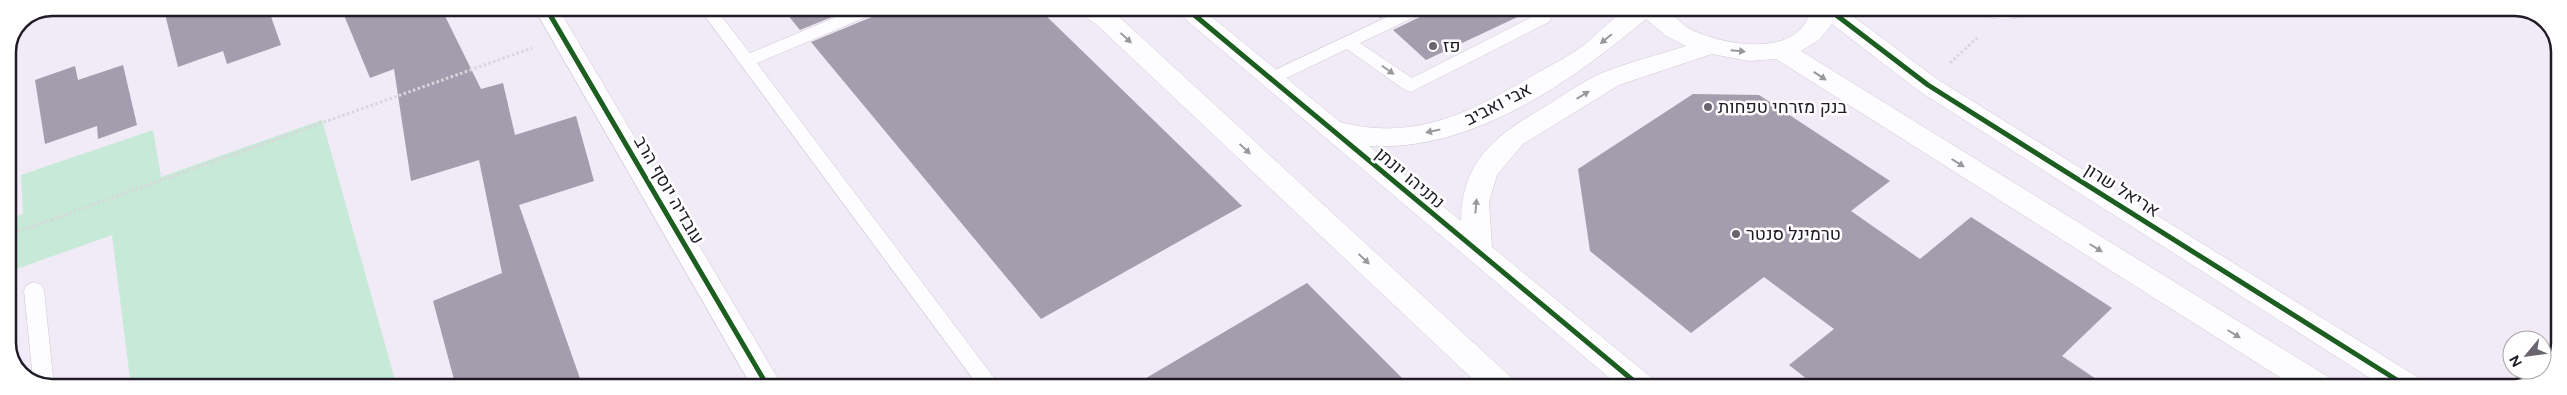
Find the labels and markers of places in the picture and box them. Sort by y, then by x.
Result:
place label: פז [1443,35,1461,57]
marker: פז [1427,40,1439,52]
place label: בנק מזרחי טפחות [1718,96,1847,118]
marker: בנק מזרחי טפחות [1702,101,1714,113]
place label: טרמינל סנטר [1746,223,1841,245]
marker: טרמינל סנטר [1730,228,1742,240]

